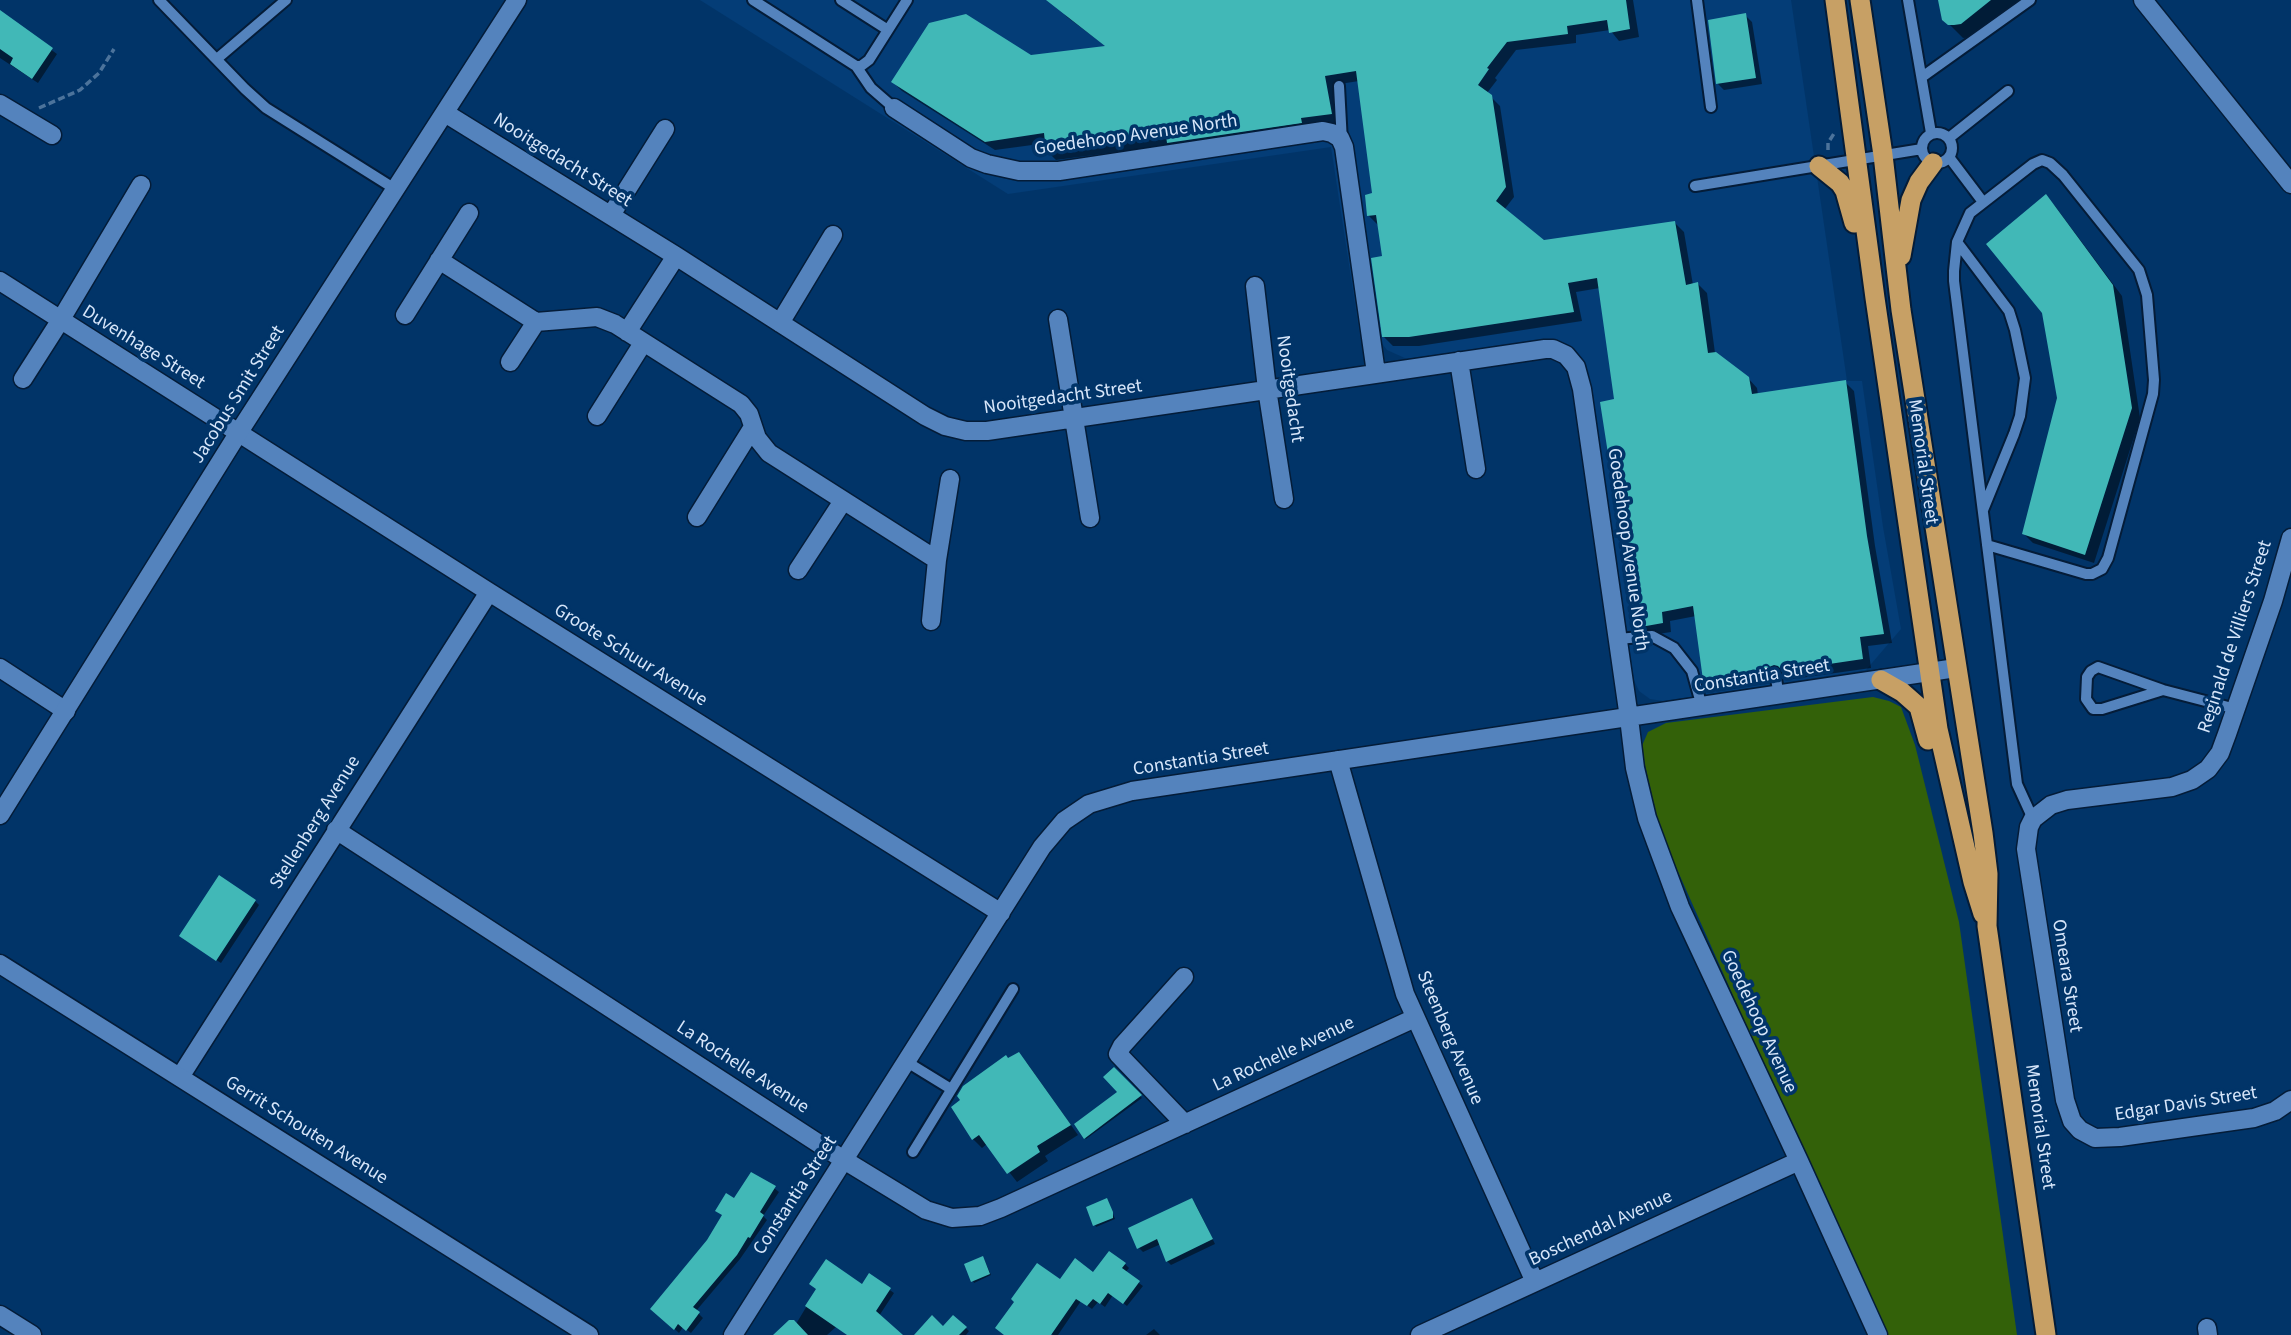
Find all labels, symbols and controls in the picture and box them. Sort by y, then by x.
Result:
street label: Nooitgedacht Street [488,109,636,213]
street label: Goedehoop Avenue North [1033,110,1239,162]
street label: Duvenhage Street [77,301,209,395]
street label: Jacobus Smit Street [187,322,291,468]
street label: Nooitgedacht [1270,334,1308,444]
street label: Nooitgedacht Street [982,376,1144,420]
street label: Memorial Street [1902,398,1942,526]
street label: Goedehoop Avenue North [1601,447,1653,653]
street label: Reginald de Villiers Street [2194,538,2278,736]
street label: Groote Schuur Avenue [549,600,711,712]
street label: Constantia Street [1692,655,1832,699]
street label: Constantia Street [1131,738,1271,782]
street label: Stellenberg Avenue [266,752,366,894]
street label: Omeara Street [2046,918,2086,1034]
street label: Goedehoop Avenue [1715,947,1801,1097]
street label: Steenberg Avenue [1410,968,1488,1108]
street label: La Rochelle Avenue [1210,1012,1358,1098]
street label: La Rochelle Avenue [671,1017,813,1119]
street label: Memorial Street [2019,1063,2059,1191]
street label: Gerrit Schouten Avenue [221,1072,391,1190]
street label: Edgar Davis Street [2113,1082,2259,1128]
street label: Constantia Street [749,1132,843,1260]
street label: Boschendal Avenue [1526,1186,1676,1272]

